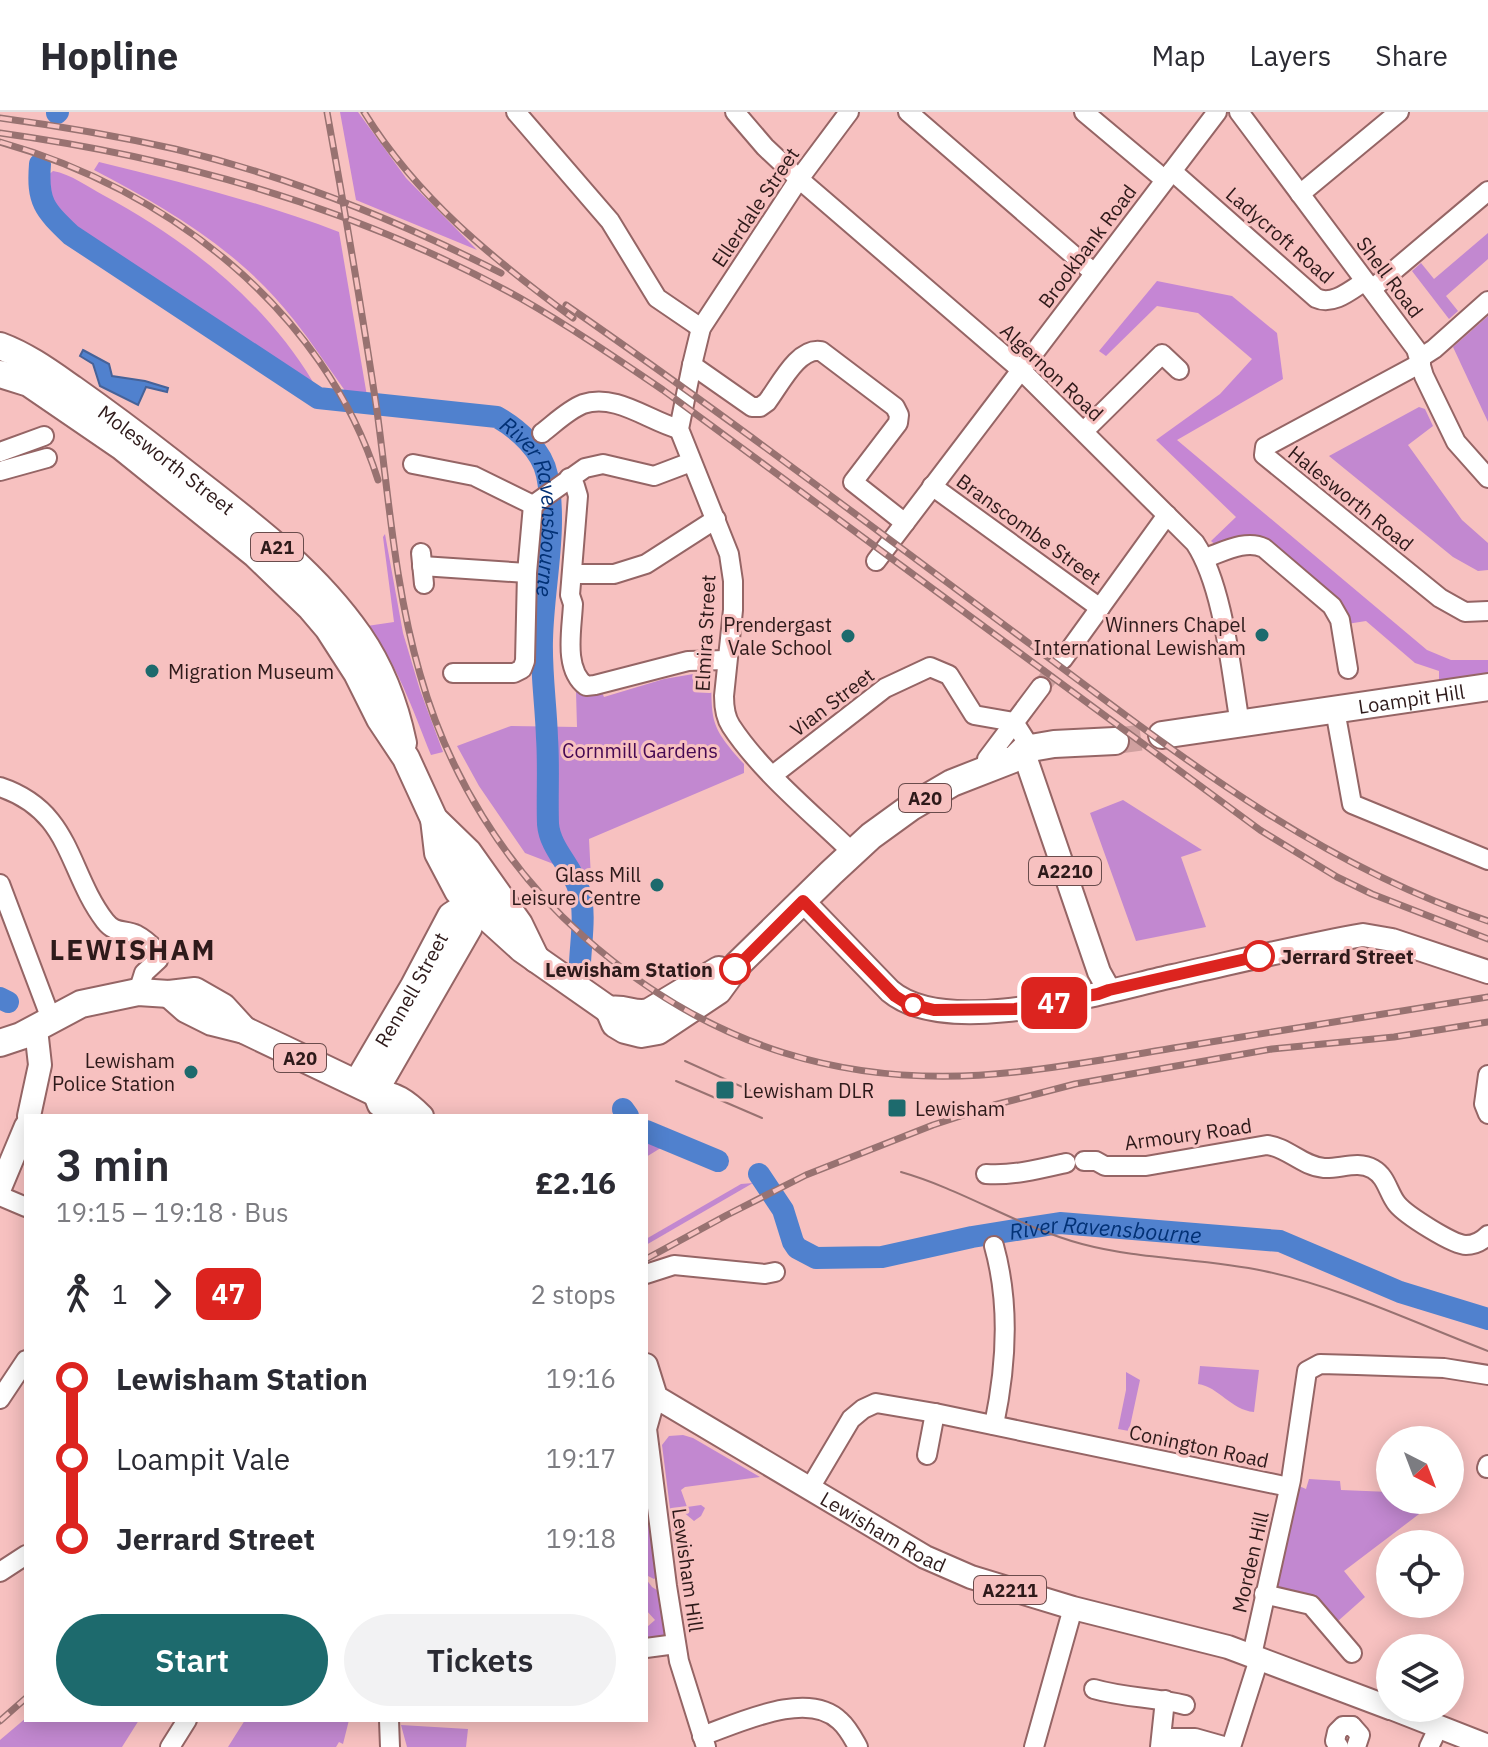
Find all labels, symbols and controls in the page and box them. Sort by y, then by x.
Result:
text: Hopline [40,31,178,80]
text: Map [1151,37,1205,74]
text: Layers [1249,37,1331,74]
text: Share [1375,37,1448,74]
street label: Ellerdale Street [705,142,805,272]
street label: Brookbank Road [1032,179,1142,313]
street label: Ladycroft Road [1220,181,1340,289]
street label: Shell Road [1350,231,1430,323]
street label: Algernon Road [995,317,1109,427]
street label: Molesworth Street [93,398,240,520]
water label: River Ravensbourne [495,409,566,598]
street label: Halesworth Road [1283,439,1419,557]
street label: Branscombe Street [951,467,1107,591]
road number: A21 [251,533,303,561]
street label: Elmira Street [688,574,722,692]
place label: Prendergast Vale School [723,611,832,661]
place label: Winners Chapel International Lewisham [1034,611,1246,661]
marker: Winners Chapel International Lewisham [1253,626,1271,644]
marker: Prendergast Vale School [839,627,857,645]
place label: Migration Museum [168,658,334,685]
street label: Vian Street [784,661,880,743]
marker: Migration Museum [143,662,161,680]
street label: Loampit Hill [1356,677,1466,719]
park label: Cornmill Gardens [562,737,718,764]
road number: A20 [899,784,951,812]
road number: A2210 [1029,857,1101,885]
place label: Glass Mill Leisure Centre [511,861,641,911]
marker: Glass Mill Leisure Centre [648,876,666,894]
street label: Rennell Street [368,927,454,1052]
district label: LEWISHAM [49,931,217,968]
marker: Jerrard Street [1244,941,1274,971]
place label: Jerrard Street [1281,943,1414,970]
marker: Lewisham Station [720,954,750,984]
place label: Lewisham Station [545,956,713,983]
line badge: 47 [1018,977,1090,1029]
text: 47 [1037,984,1071,1021]
unlabelled marker [902,994,924,1016]
road number: A20 [274,1044,326,1072]
place label: Lewisham Police Station [52,1047,175,1097]
marker: Lewisham Police Station [182,1063,200,1081]
place label: Lewisham DLR [743,1077,874,1104]
marker: Lewisham DLR [714,1079,736,1101]
place label: Lewisham [915,1095,1005,1122]
marker: Lewisham [886,1097,908,1119]
street label: Armoury Road [1123,1112,1253,1156]
text: 3 min [56,1136,170,1193]
text: £2.16 [535,1163,616,1202]
text: 19:15 – 19:18 · Bus [56,1195,289,1229]
water label: River Ravensbourne [1007,1208,1203,1249]
icon: walk [56,1272,100,1316]
icon: forward [140,1272,184,1316]
text: 47 [212,1275,245,1312]
text: 1 [112,1277,128,1311]
text: 2 stops [530,1277,616,1311]
text: Lewisham Station [116,1359,368,1398]
text: 19:16 [546,1361,616,1395]
street label: Conington Road [1127,1418,1271,1474]
north arrow [1376,1426,1464,1514]
map controls [1376,1426,1464,1722]
text: Loampit Vale [116,1439,290,1478]
text: 19:17 [546,1441,616,1475]
street label: Lewisham Road [816,1485,951,1578]
street label: Lewisham Hill [666,1506,710,1634]
street label: Morden Hill [1225,1509,1275,1615]
text: Jerrard Street [116,1519,315,1558]
text: 19:18 [546,1521,616,1555]
button: locate [1376,1530,1464,1618]
road number: A2211 [974,1576,1046,1604]
button: Start [56,1614,328,1706]
button: Tickets [344,1614,616,1706]
button: layers [1376,1634,1464,1722]

